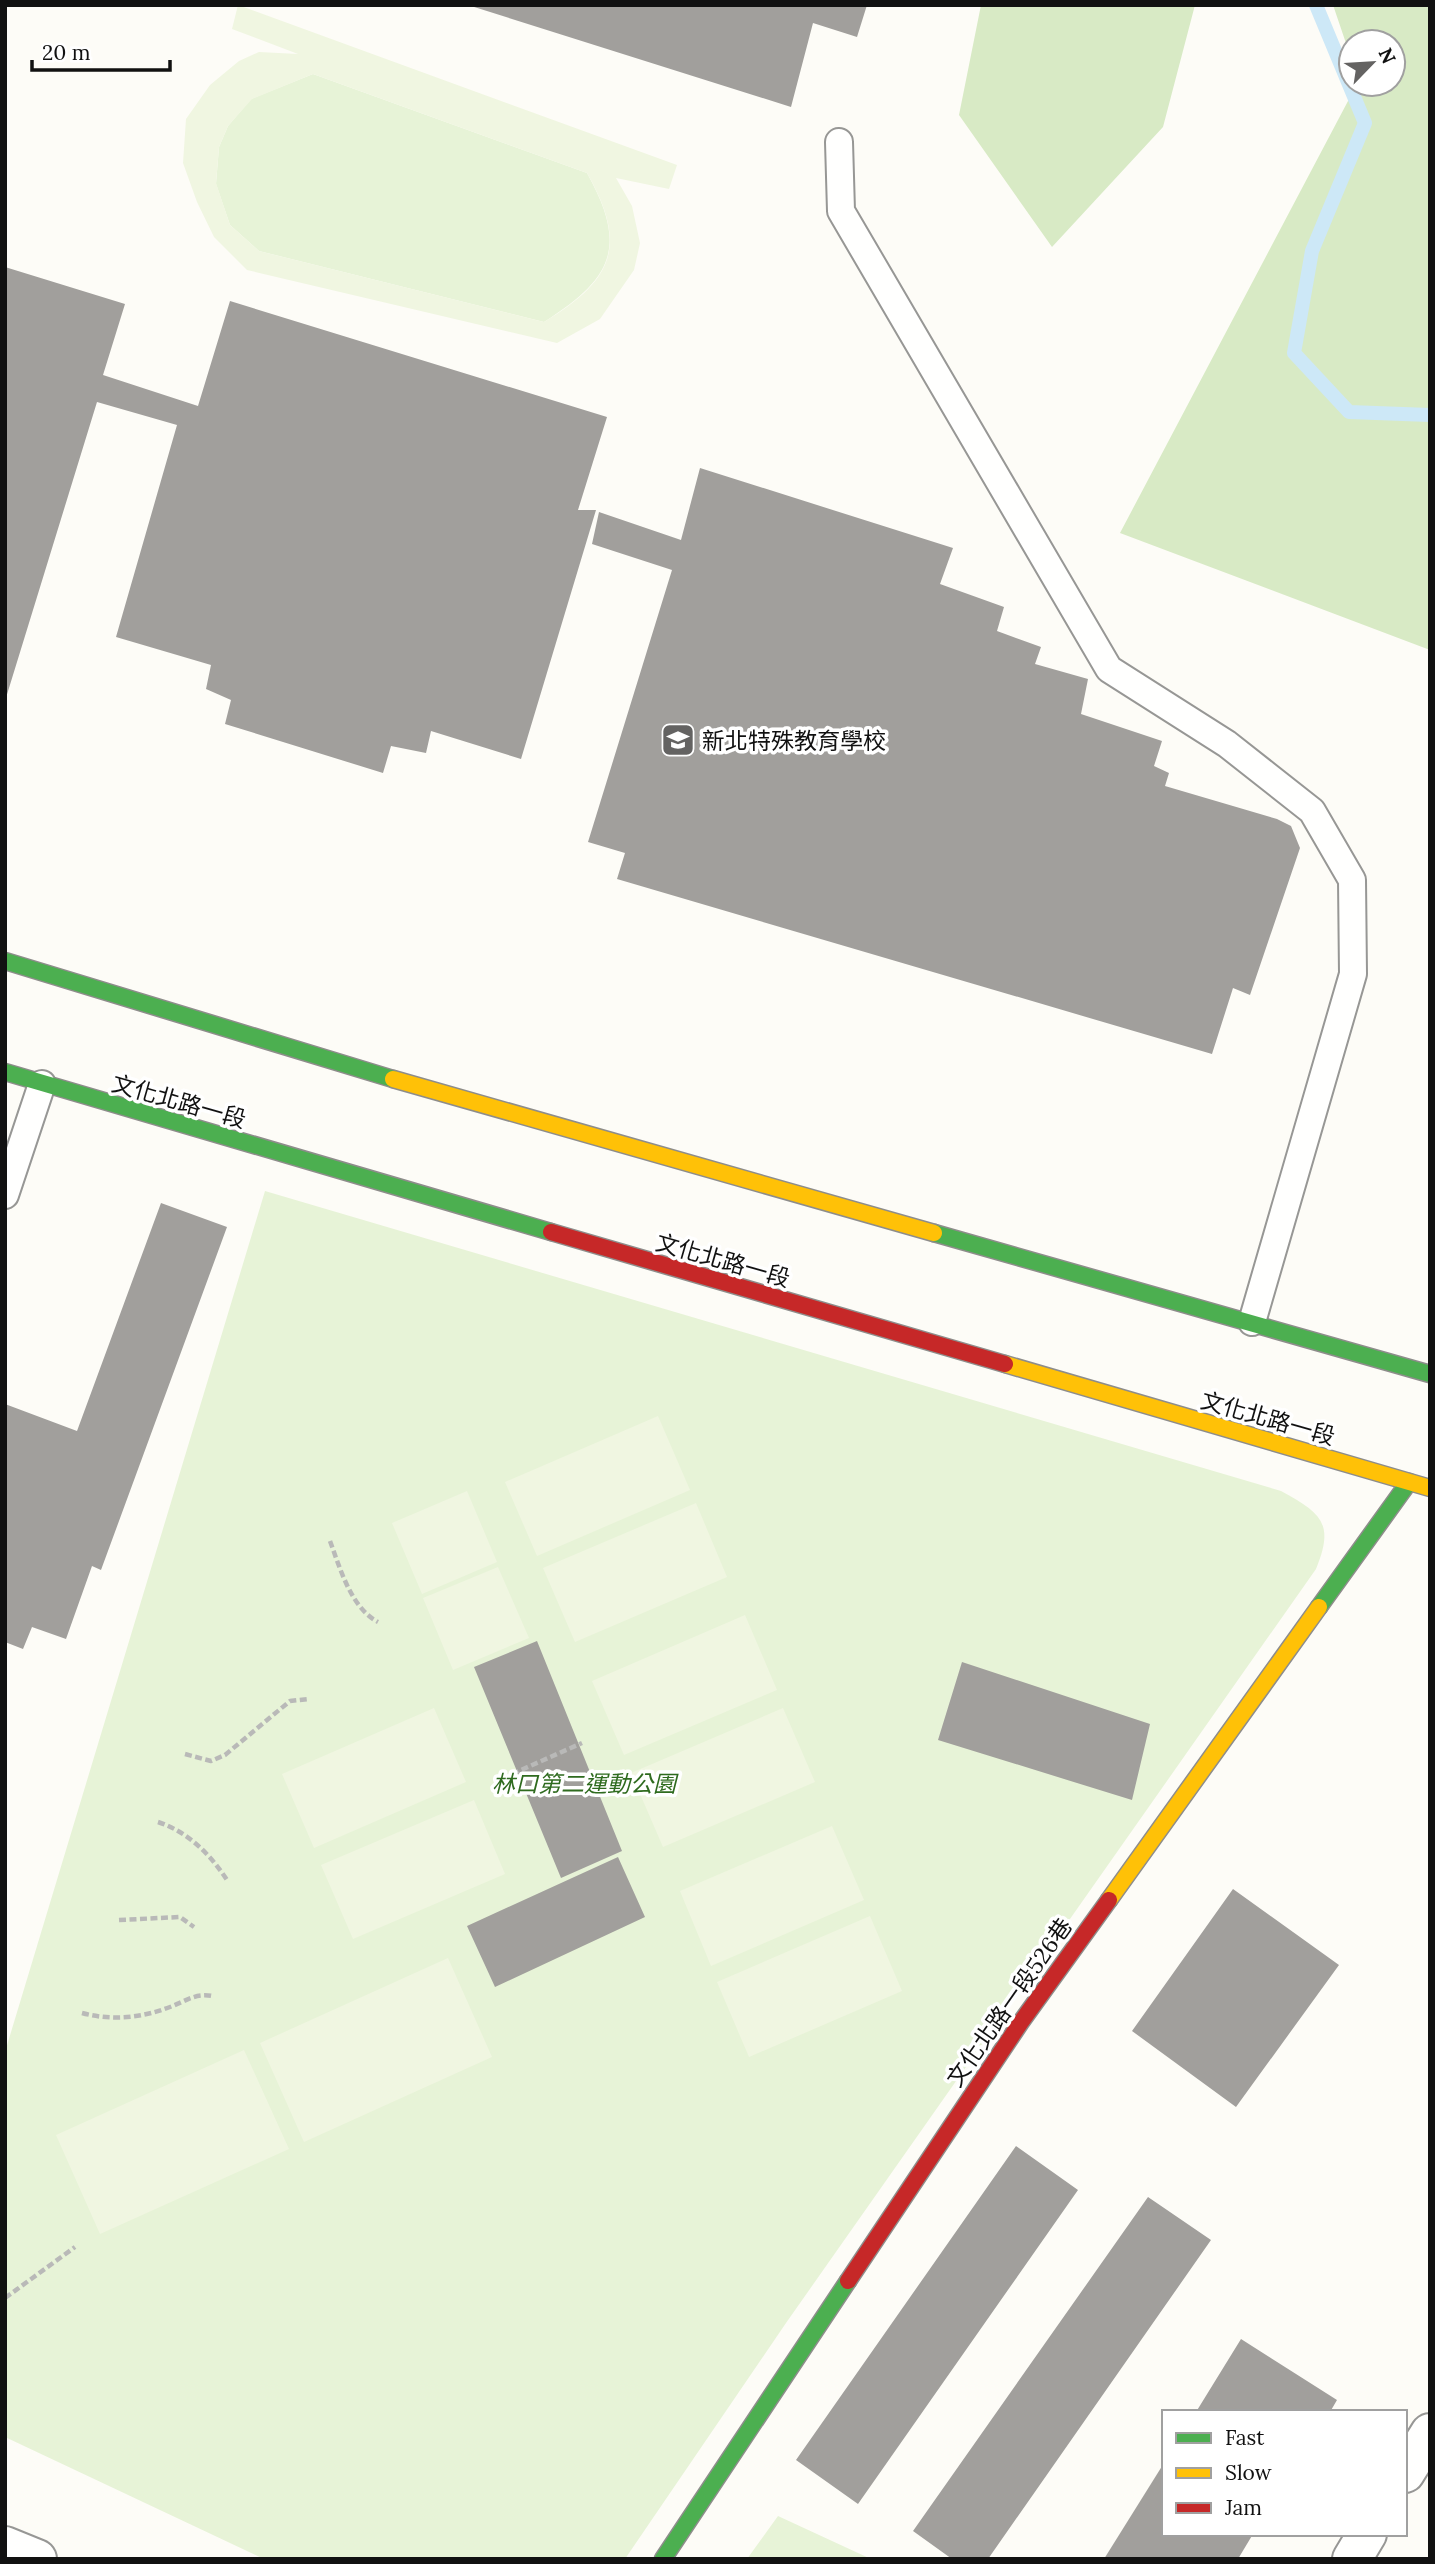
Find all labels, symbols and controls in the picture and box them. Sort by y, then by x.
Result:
scale bar [32,28,170,72]
north arrow [1337,28,1407,98]
text: 20 m [42,39,91,66]
text: N [1373,44,1402,68]
school or university icon: 新北特殊教育學校 [659,721,697,759]
place label: 新北特殊教育學校 [702,726,886,755]
street label: 文化北路一段 [109,1068,249,1134]
street label: 文化北路一段 [653,1227,793,1293]
street label: 文化北路一段 [1198,1385,1338,1451]
park label: 林口第二運動公園 [492,1769,679,1798]
street label: 文化北路一段526巷 [940,1912,1078,2092]
legend [1162,2410,1407,2536]
text: Fast [1225,2424,1265,2451]
text: Slow [1225,2459,1272,2486]
text: Jam [1224,2494,1262,2521]

